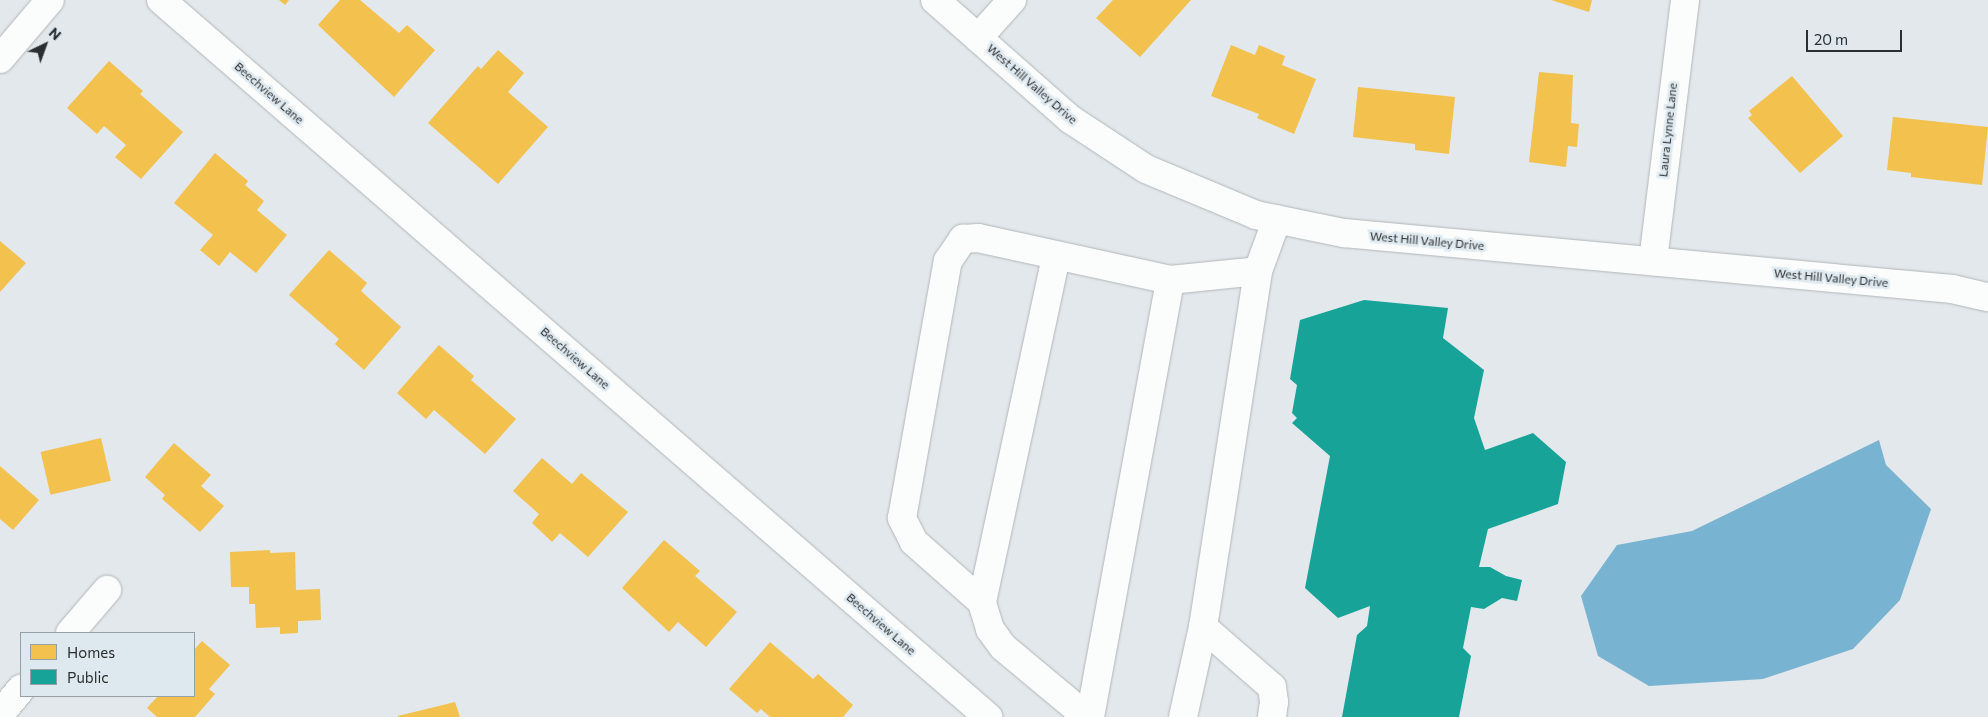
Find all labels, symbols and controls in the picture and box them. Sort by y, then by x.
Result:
north arrow [20,20,70,70]
scale bar [1808,20,1904,52]
text: N [46,24,65,43]
text: 20 m [1814,30,1848,48]
street label: West Hill Valley Drive [984,41,1080,127]
street label: Beechview Lane [232,59,306,127]
street label: Laura Lynne Lane [1656,82,1680,178]
street label: West Hill Valley Drive [1369,229,1485,253]
street label: West Hill Valley Drive [1773,266,1889,290]
street label: Beechview Lane [538,324,612,392]
street label: Beechview Lane [844,590,918,658]
legend [20,632,195,697]
text: Homes [67,643,115,661]
text: Public [67,668,109,686]

